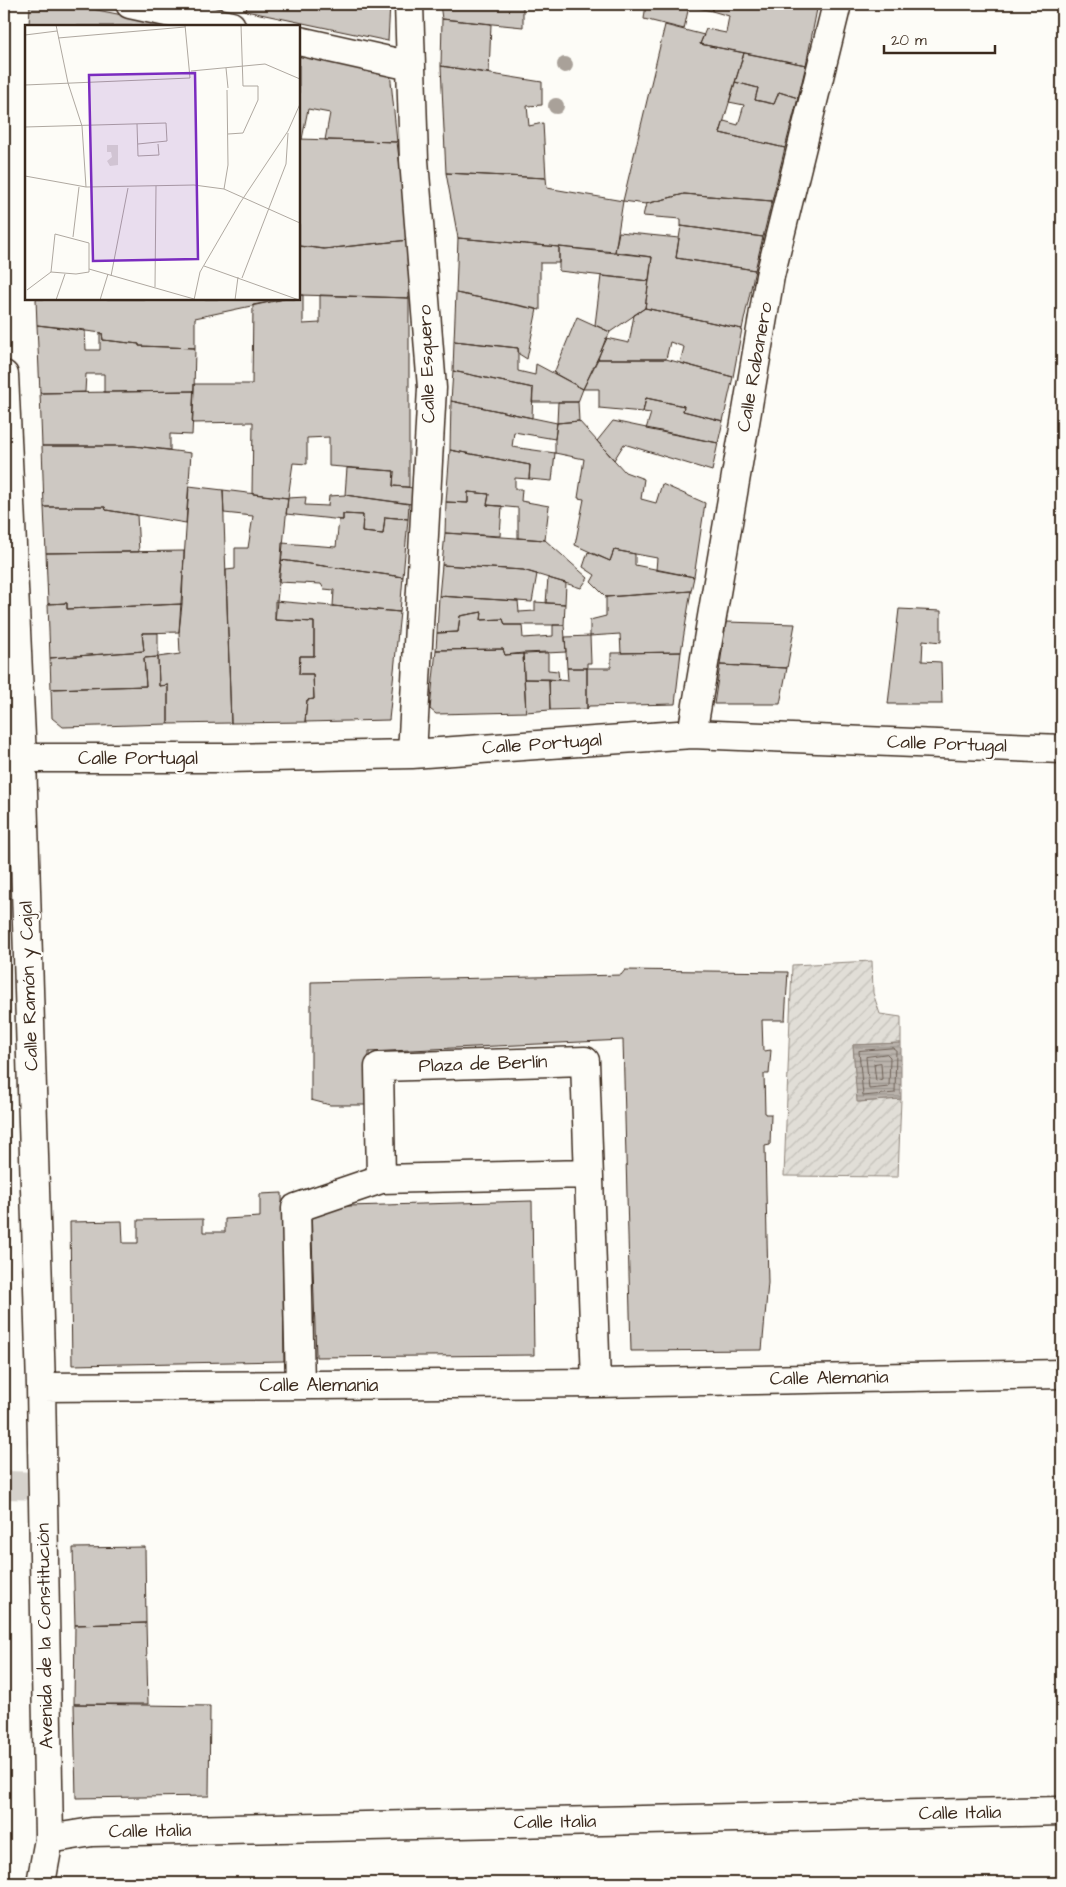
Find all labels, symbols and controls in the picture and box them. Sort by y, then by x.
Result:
scale bar [884,22,995,54]
inset map [25,25,300,300]
text: 20 m [891,30,927,51]
street label: Calle Rabanero [730,300,780,434]
street label: Calle Esquero [411,304,443,424]
street label: Calle Portugal [481,726,603,763]
street label: Calle Portugal [886,728,1007,761]
street label: Calle Portugal [78,745,198,773]
street label: Calle Ramón y Cajal [13,901,46,1071]
street label: Plaza de Berlín [418,1048,548,1080]
street label: Calle Alemania [769,1363,889,1393]
street label: Calle Alemania [260,1372,379,1399]
street label: Avenida de la Constitución [30,1523,60,1749]
street label: Calle Italia [918,1799,1002,1827]
street label: Calle Italia [513,1808,597,1836]
street label: Calle Italia [108,1817,192,1845]

